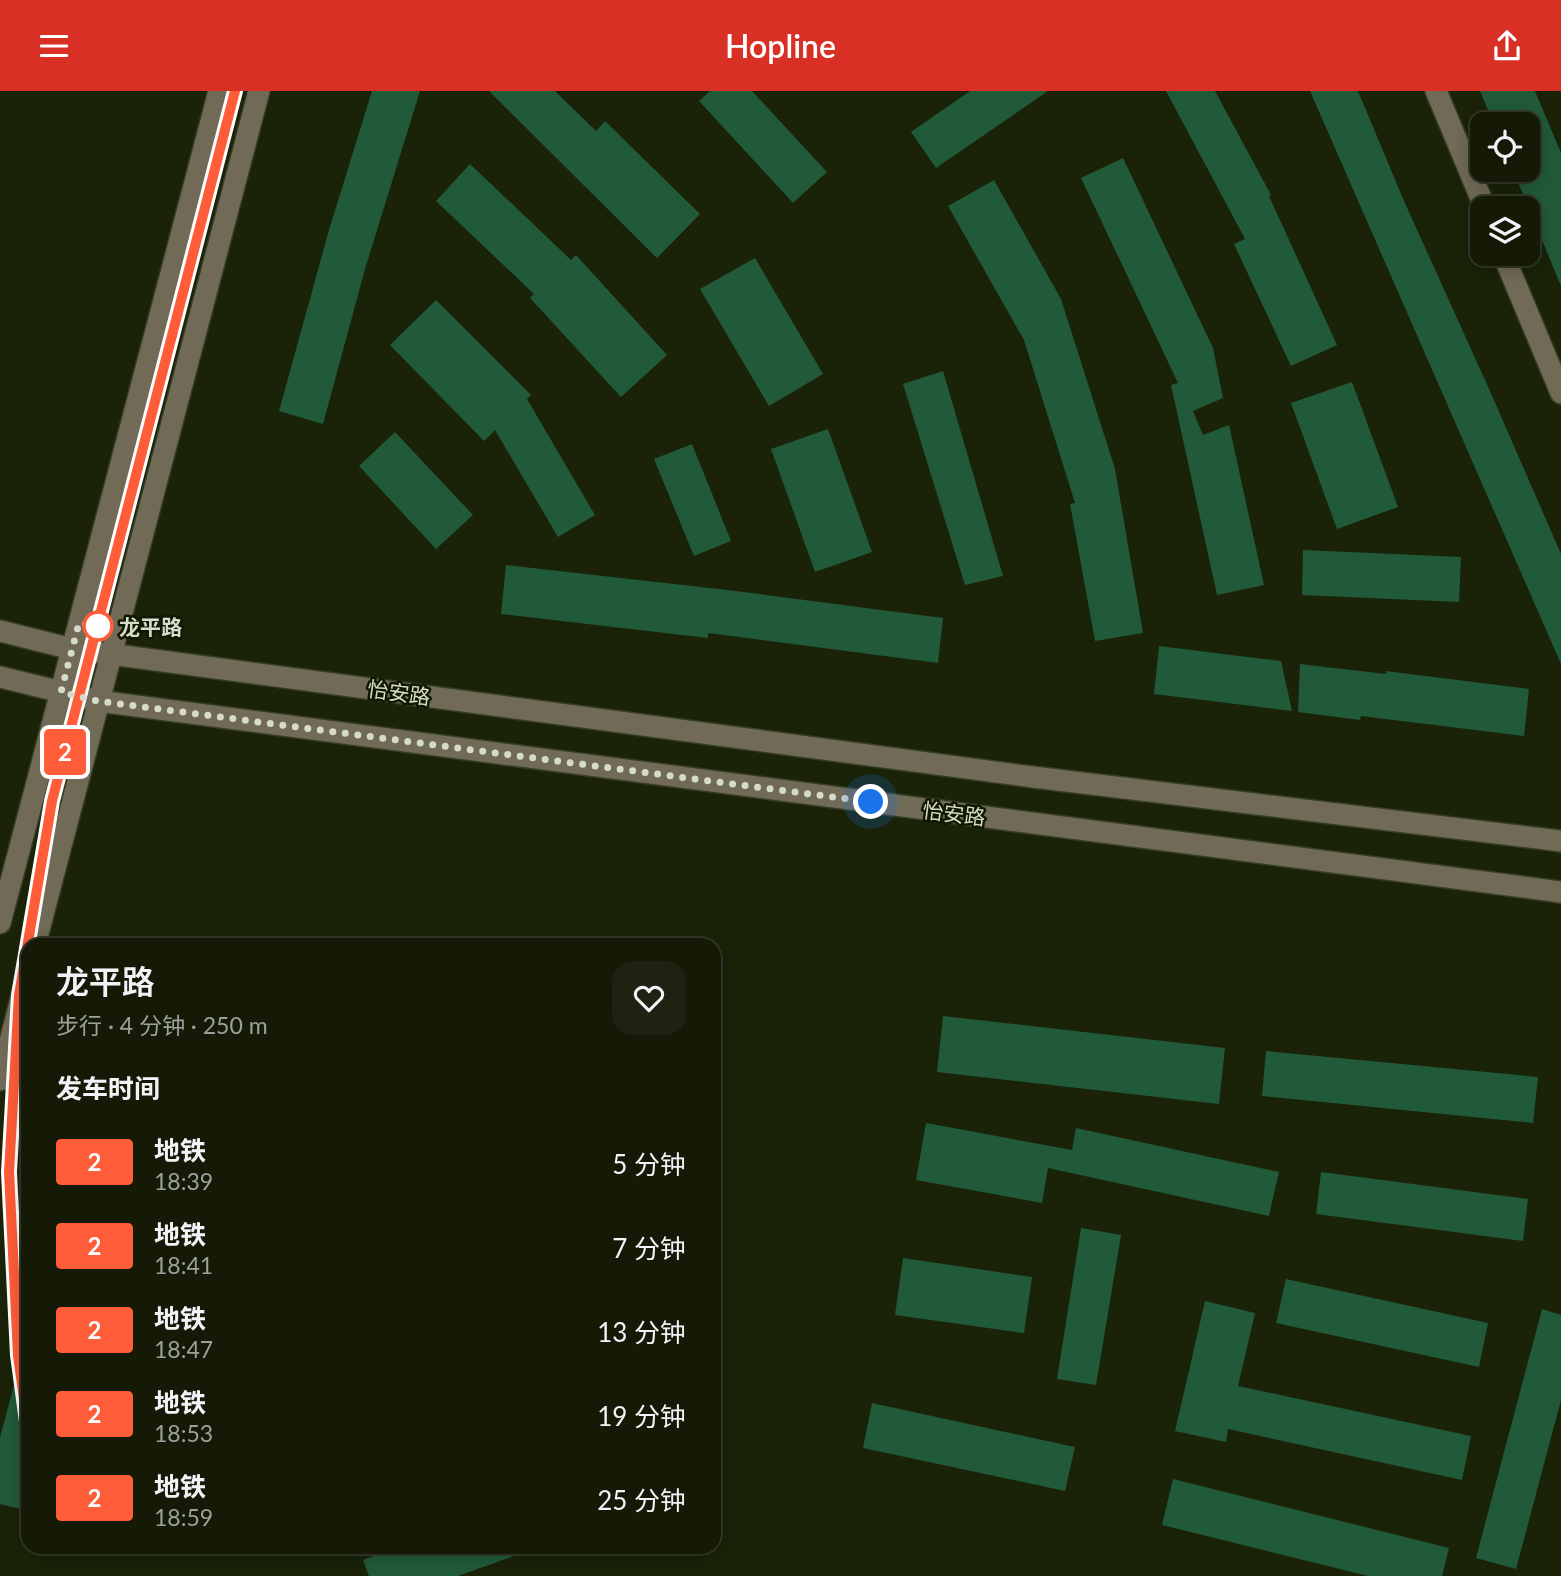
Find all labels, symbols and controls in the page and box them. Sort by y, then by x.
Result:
text: Hopline [725,26,836,65]
icon: menu [35,27,73,65]
icon: share [1488,27,1526,65]
map controls [1470,112,1540,266]
button: locate [1470,112,1540,182]
button: layers [1470,196,1540,266]
marker: 龙平路 [83,611,113,641]
place label: 龙平路 [119,614,182,639]
street label: 怡安路 [366,675,432,709]
line badge: 2 [42,729,88,775]
text: 2 [58,737,72,766]
your location [853,784,888,819]
street label: 怡安路 [921,797,987,829]
text: 龙平路 [56,961,155,1001]
button: heart [612,961,686,1035]
text: 步行 · 4 分钟 · 250 m [56,1011,268,1039]
text: 发车时间 [56,1072,160,1104]
text: 地铁 [154,1134,206,1166]
text: 2 [88,1147,101,1176]
text: 5 分钟 [612,1148,686,1180]
text: 18:39 [154,1167,213,1195]
text: 地铁 [154,1218,206,1250]
text: 2 [88,1231,101,1260]
text: 7 分钟 [612,1232,686,1264]
text: 18:41 [154,1251,213,1279]
text: 地铁 [154,1302,206,1334]
text: 2 [88,1315,101,1344]
text: 13 分钟 [597,1316,686,1348]
text: 18:47 [154,1335,213,1363]
text: 地铁 [154,1386,206,1418]
text: 2 [88,1399,101,1428]
text: 19 分钟 [597,1400,686,1432]
text: 18:53 [154,1419,213,1447]
text: 地铁 [154,1470,206,1502]
text: 2 [88,1483,101,1512]
text: 25 分钟 [597,1484,686,1516]
text: 18:59 [154,1503,213,1531]

